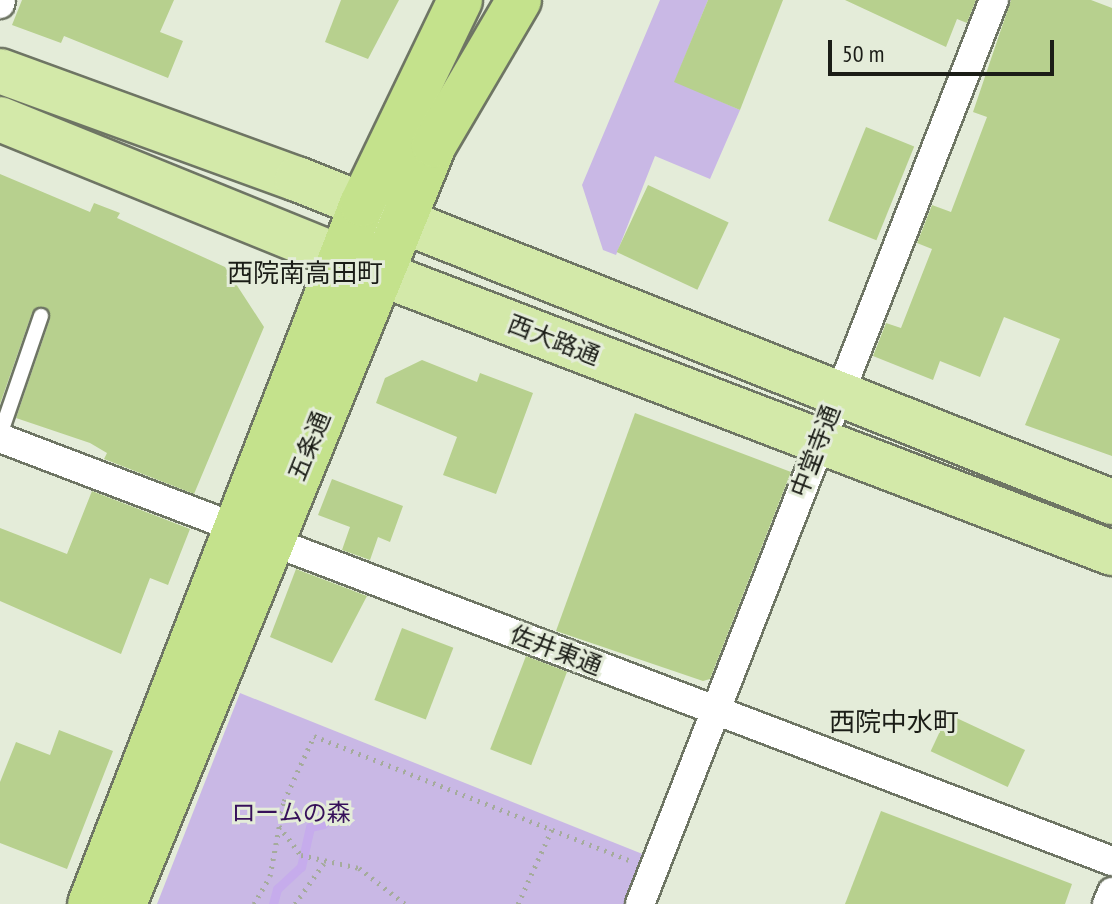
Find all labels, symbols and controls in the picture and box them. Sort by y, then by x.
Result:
scale bar [832,24,1058,74]
text: 50 m [842,38,884,69]
district label: 西院南高田町 [227,257,383,289]
street label: 西大路通 [504,309,604,371]
street label: 中堂寺通 [784,401,846,501]
street label: 五条通 [282,407,336,485]
street label: 佐井東通 [506,619,606,681]
district label: 西院中水町 [829,706,959,738]
park label: ロームの森 [231,799,351,827]

